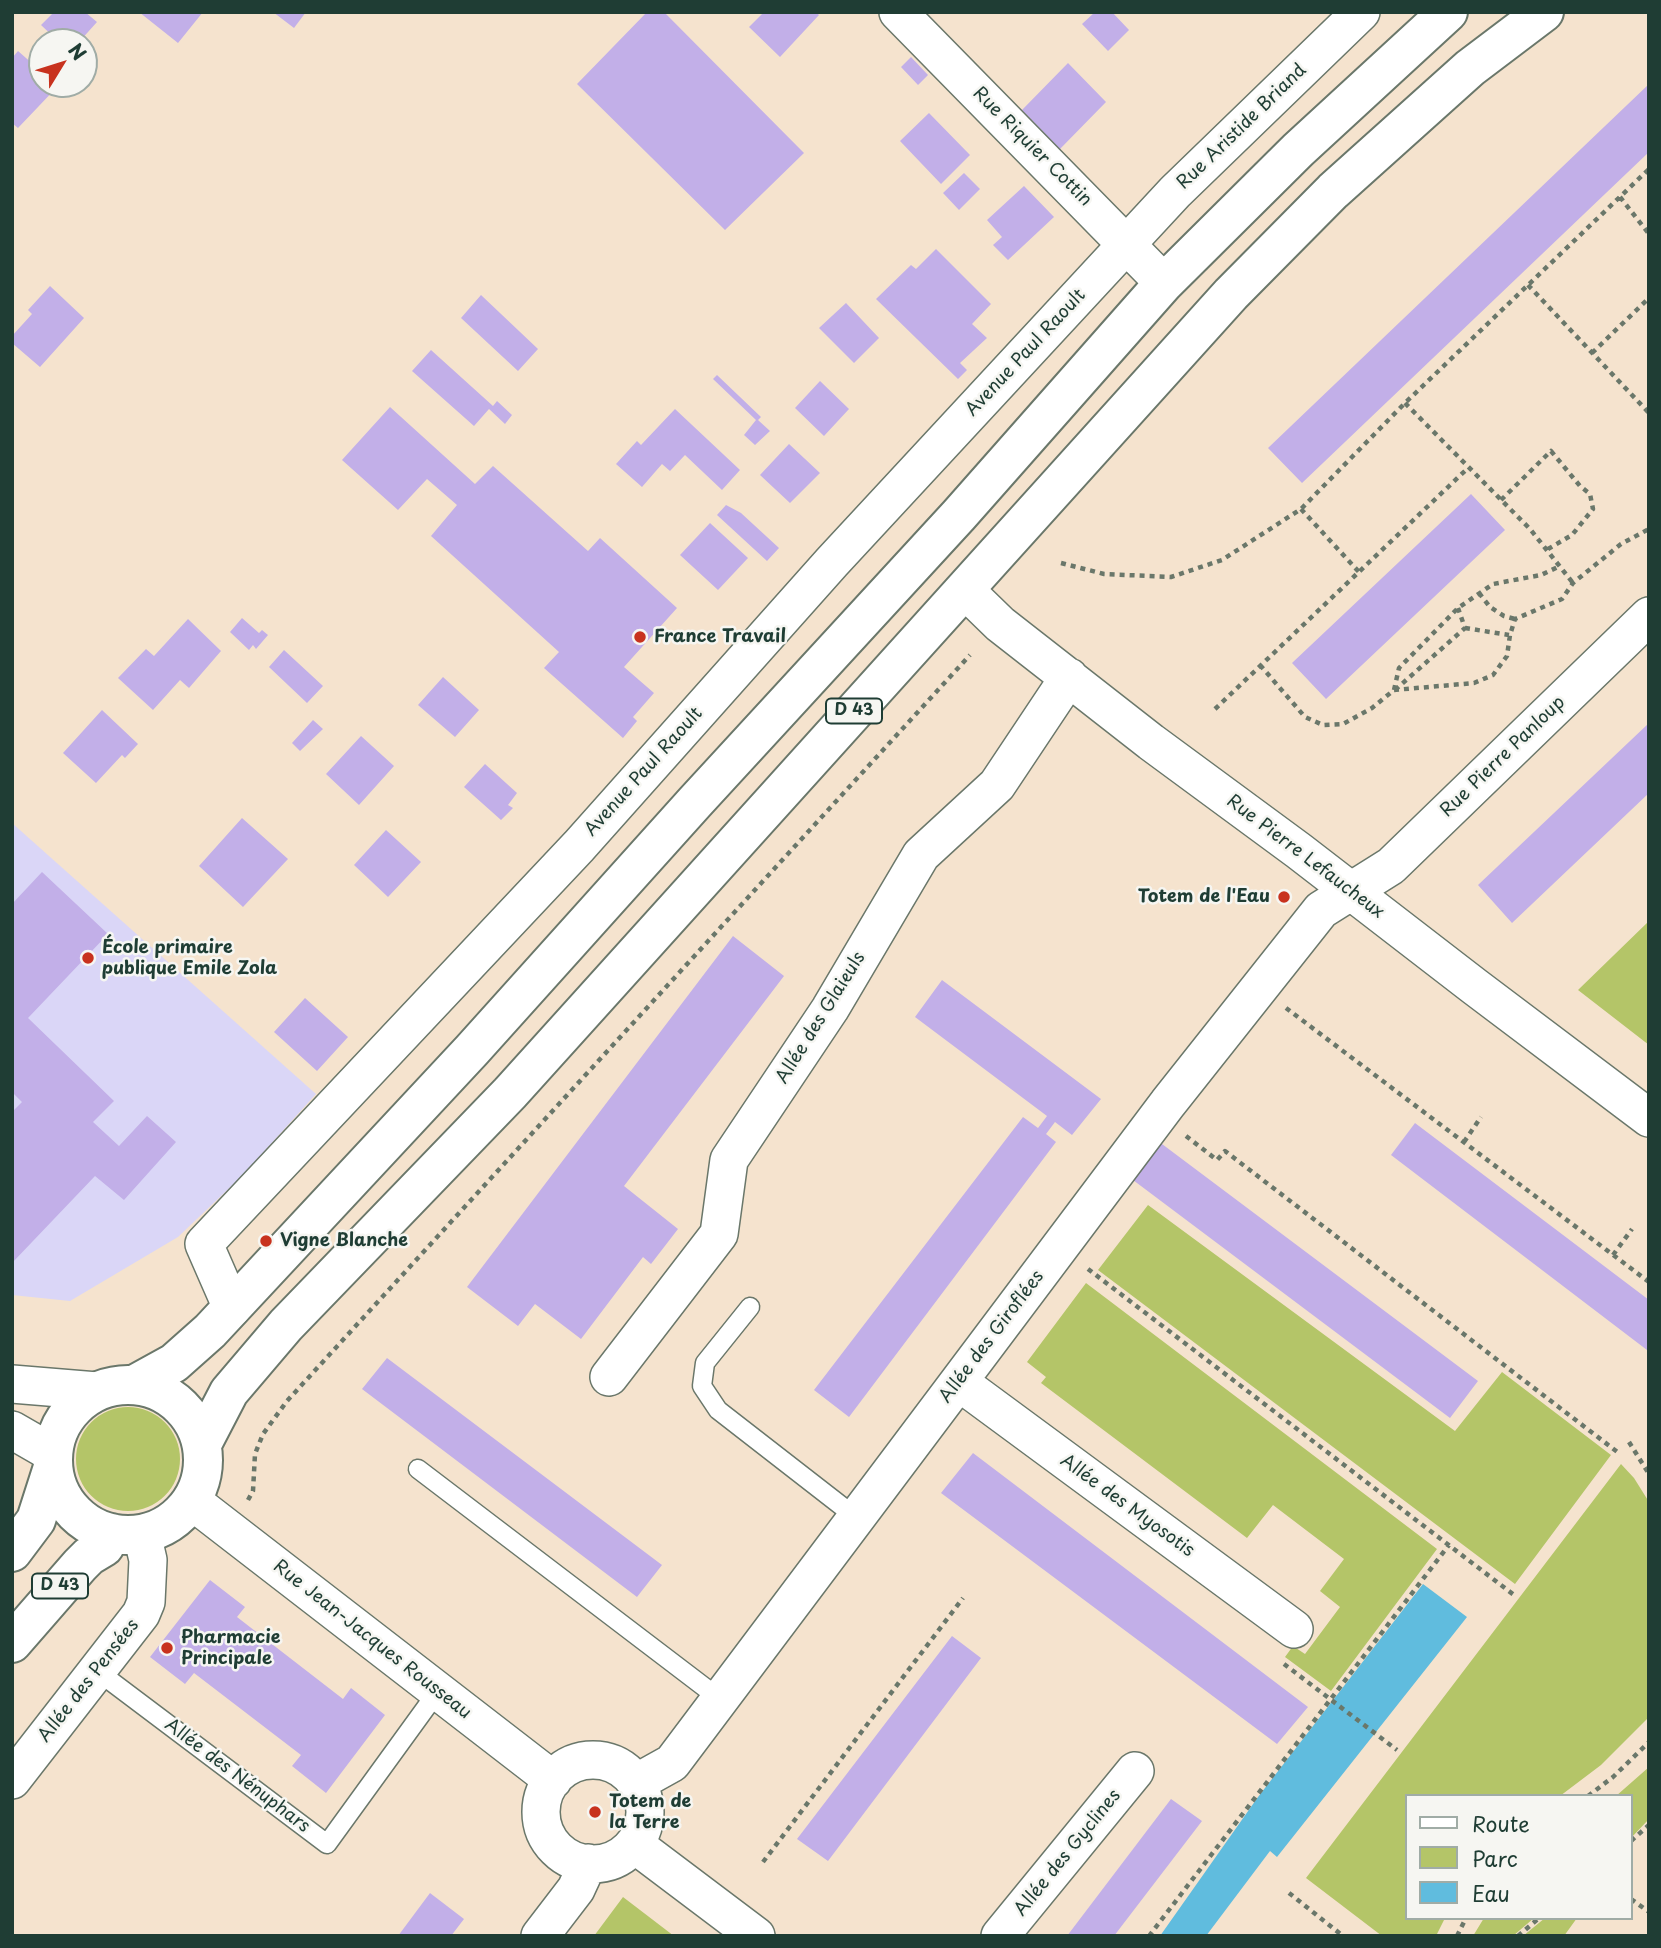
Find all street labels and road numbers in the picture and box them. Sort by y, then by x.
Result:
street label: Rue Aristide Briand [1173,60,1311,194]
street label: Rue Riquier Cottin [968,83,1096,211]
street label: Avenue Paul Raoult [962,285,1090,421]
street label: Rue Pierre Panloup [1436,692,1570,822]
road number: D 43 [826,698,882,724]
street label: Avenue Paul Raoult [580,703,708,841]
street label: Rue Pierre Lefaucheux [1222,791,1388,923]
street label: Allée des Glaieuls [772,948,870,1088]
street label: Allée des Giroflées [935,1266,1049,1408]
street label: Allée des Myosotis [1056,1450,1198,1562]
street label: Rue Jean-Jacques Rousseau [269,1556,475,1724]
road number: D 43 [32,1574,88,1598]
street label: Allée des Pensées [34,1615,144,1747]
street label: Allée des Nénuphars [160,1714,314,1838]
street label: Allée des Gyclines [1010,1785,1126,1921]

